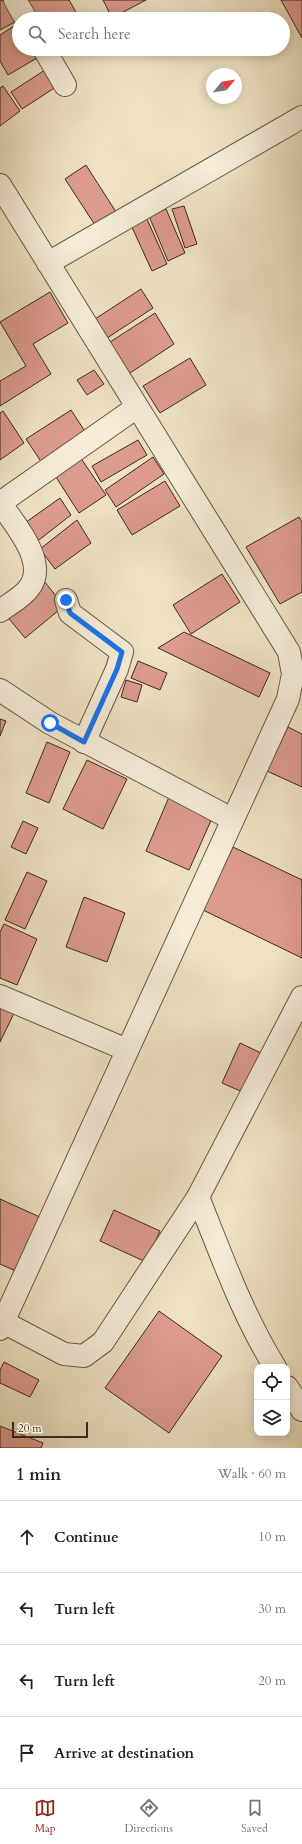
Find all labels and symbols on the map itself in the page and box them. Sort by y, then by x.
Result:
north arrow [206,68,242,104]
route end [57,591,75,609]
route start [41,714,59,732]
scale bar [12,1420,88,1439]

